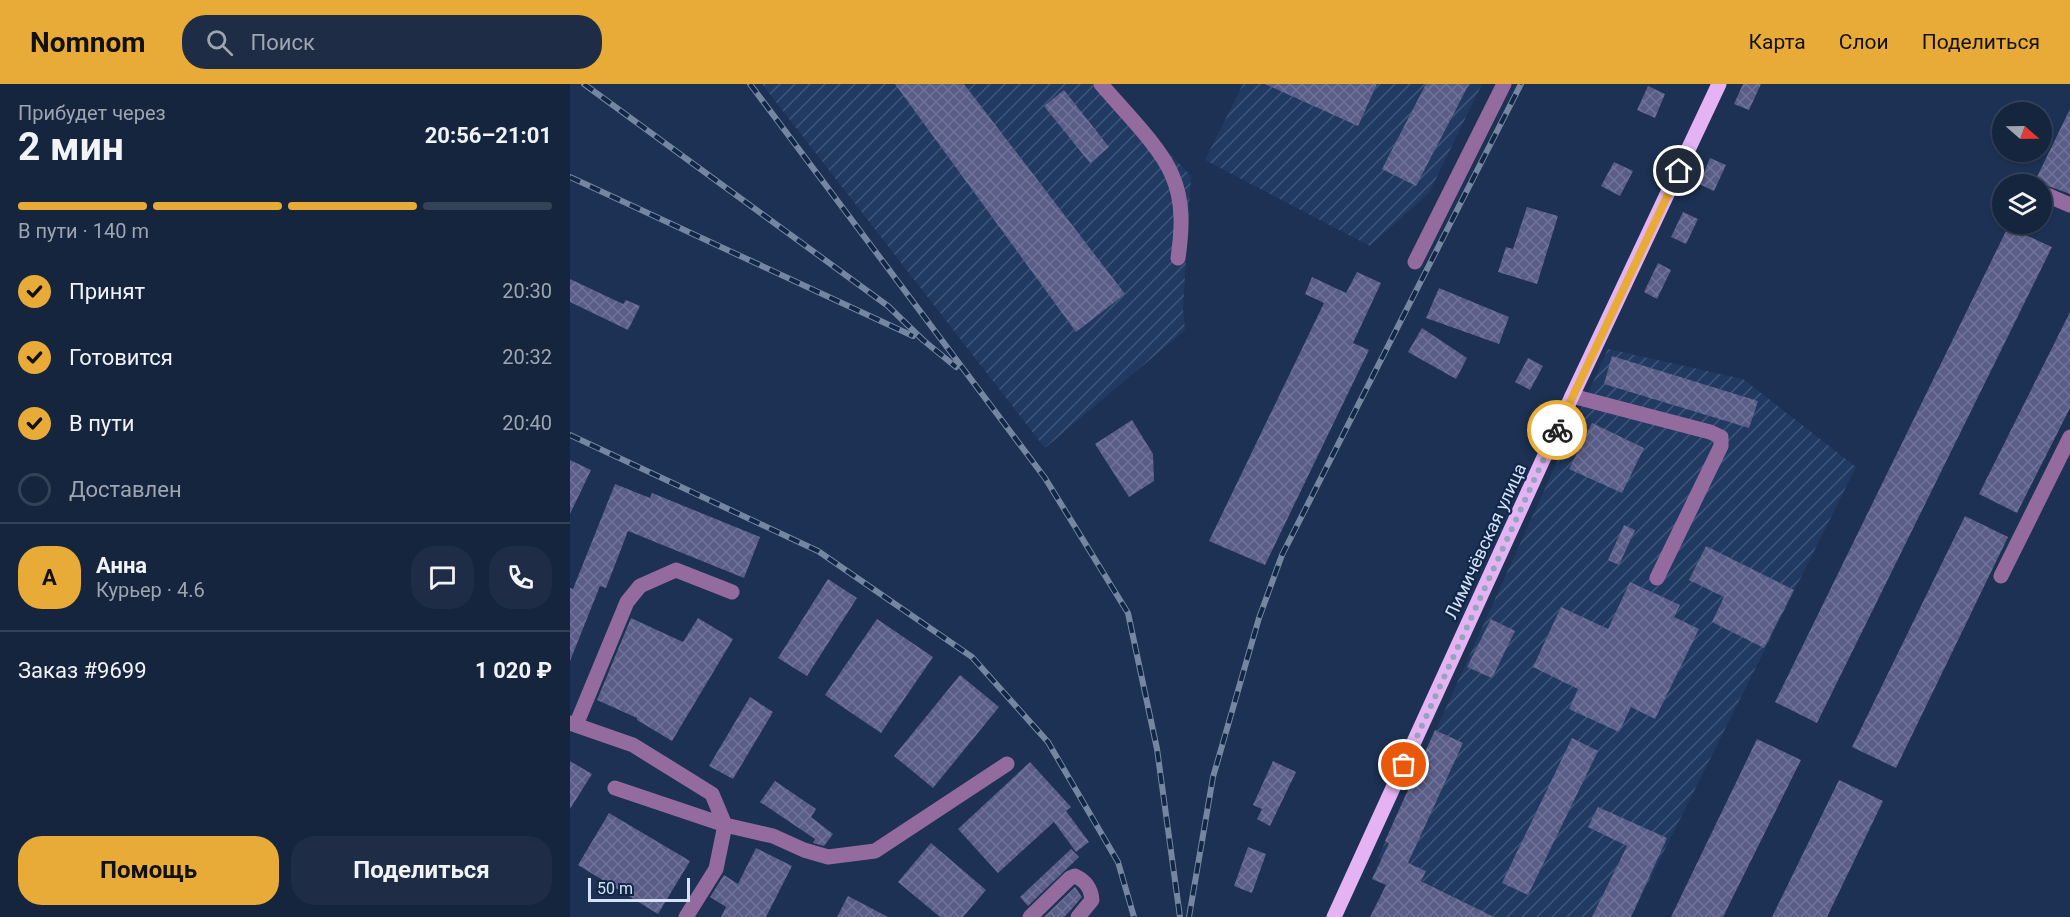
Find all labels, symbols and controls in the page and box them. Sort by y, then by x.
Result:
search box [182,15,602,69]
text: Nomnom [30,26,146,59]
icon: search [203,26,236,59]
text: Поиск [251,30,315,55]
text: Карта [1749,30,1806,54]
text: Слои [1839,30,1889,54]
text: Поделиться [1922,30,2040,54]
text: Прибудет через [18,101,166,125]
north arrow [1992,102,2052,162]
map controls [1992,102,2052,234]
text: 20:56–21:01 [425,123,552,148]
text: 2 мин [18,124,124,170]
pin [1653,145,1704,196]
icon: home [1662,154,1695,187]
button: layers [1992,174,2052,234]
text: В пути · 140 m [18,219,149,243]
icon: check [18,275,51,308]
text: Принят [69,279,145,304]
text: 20:30 [502,279,552,303]
icon: check [18,341,51,374]
text: Готовится [69,345,173,370]
text: 20:32 [502,345,552,369]
courier [1527,400,1587,460]
icon: check [18,407,51,440]
text: В пути [69,411,135,436]
text: 20:40 [502,411,552,435]
icon: bike [1541,414,1574,447]
street label: Лимичёвская улица [1440,460,1530,622]
text: Доставлен [69,477,182,502]
button: chat [411,546,474,609]
button: phone [489,546,552,609]
text: Анна [96,553,147,578]
text: А [42,565,57,590]
text: Курьер · 4.6 [96,578,205,602]
text: Заказ #9699 [18,658,147,683]
text: 1 020 ₽ [475,658,552,683]
pin [1378,739,1429,790]
icon: bag [1387,748,1420,781]
button: Помощь [18,836,279,905]
button: Поделиться [291,836,552,905]
scale bar [588,875,690,902]
text: 50 m [597,879,633,898]

